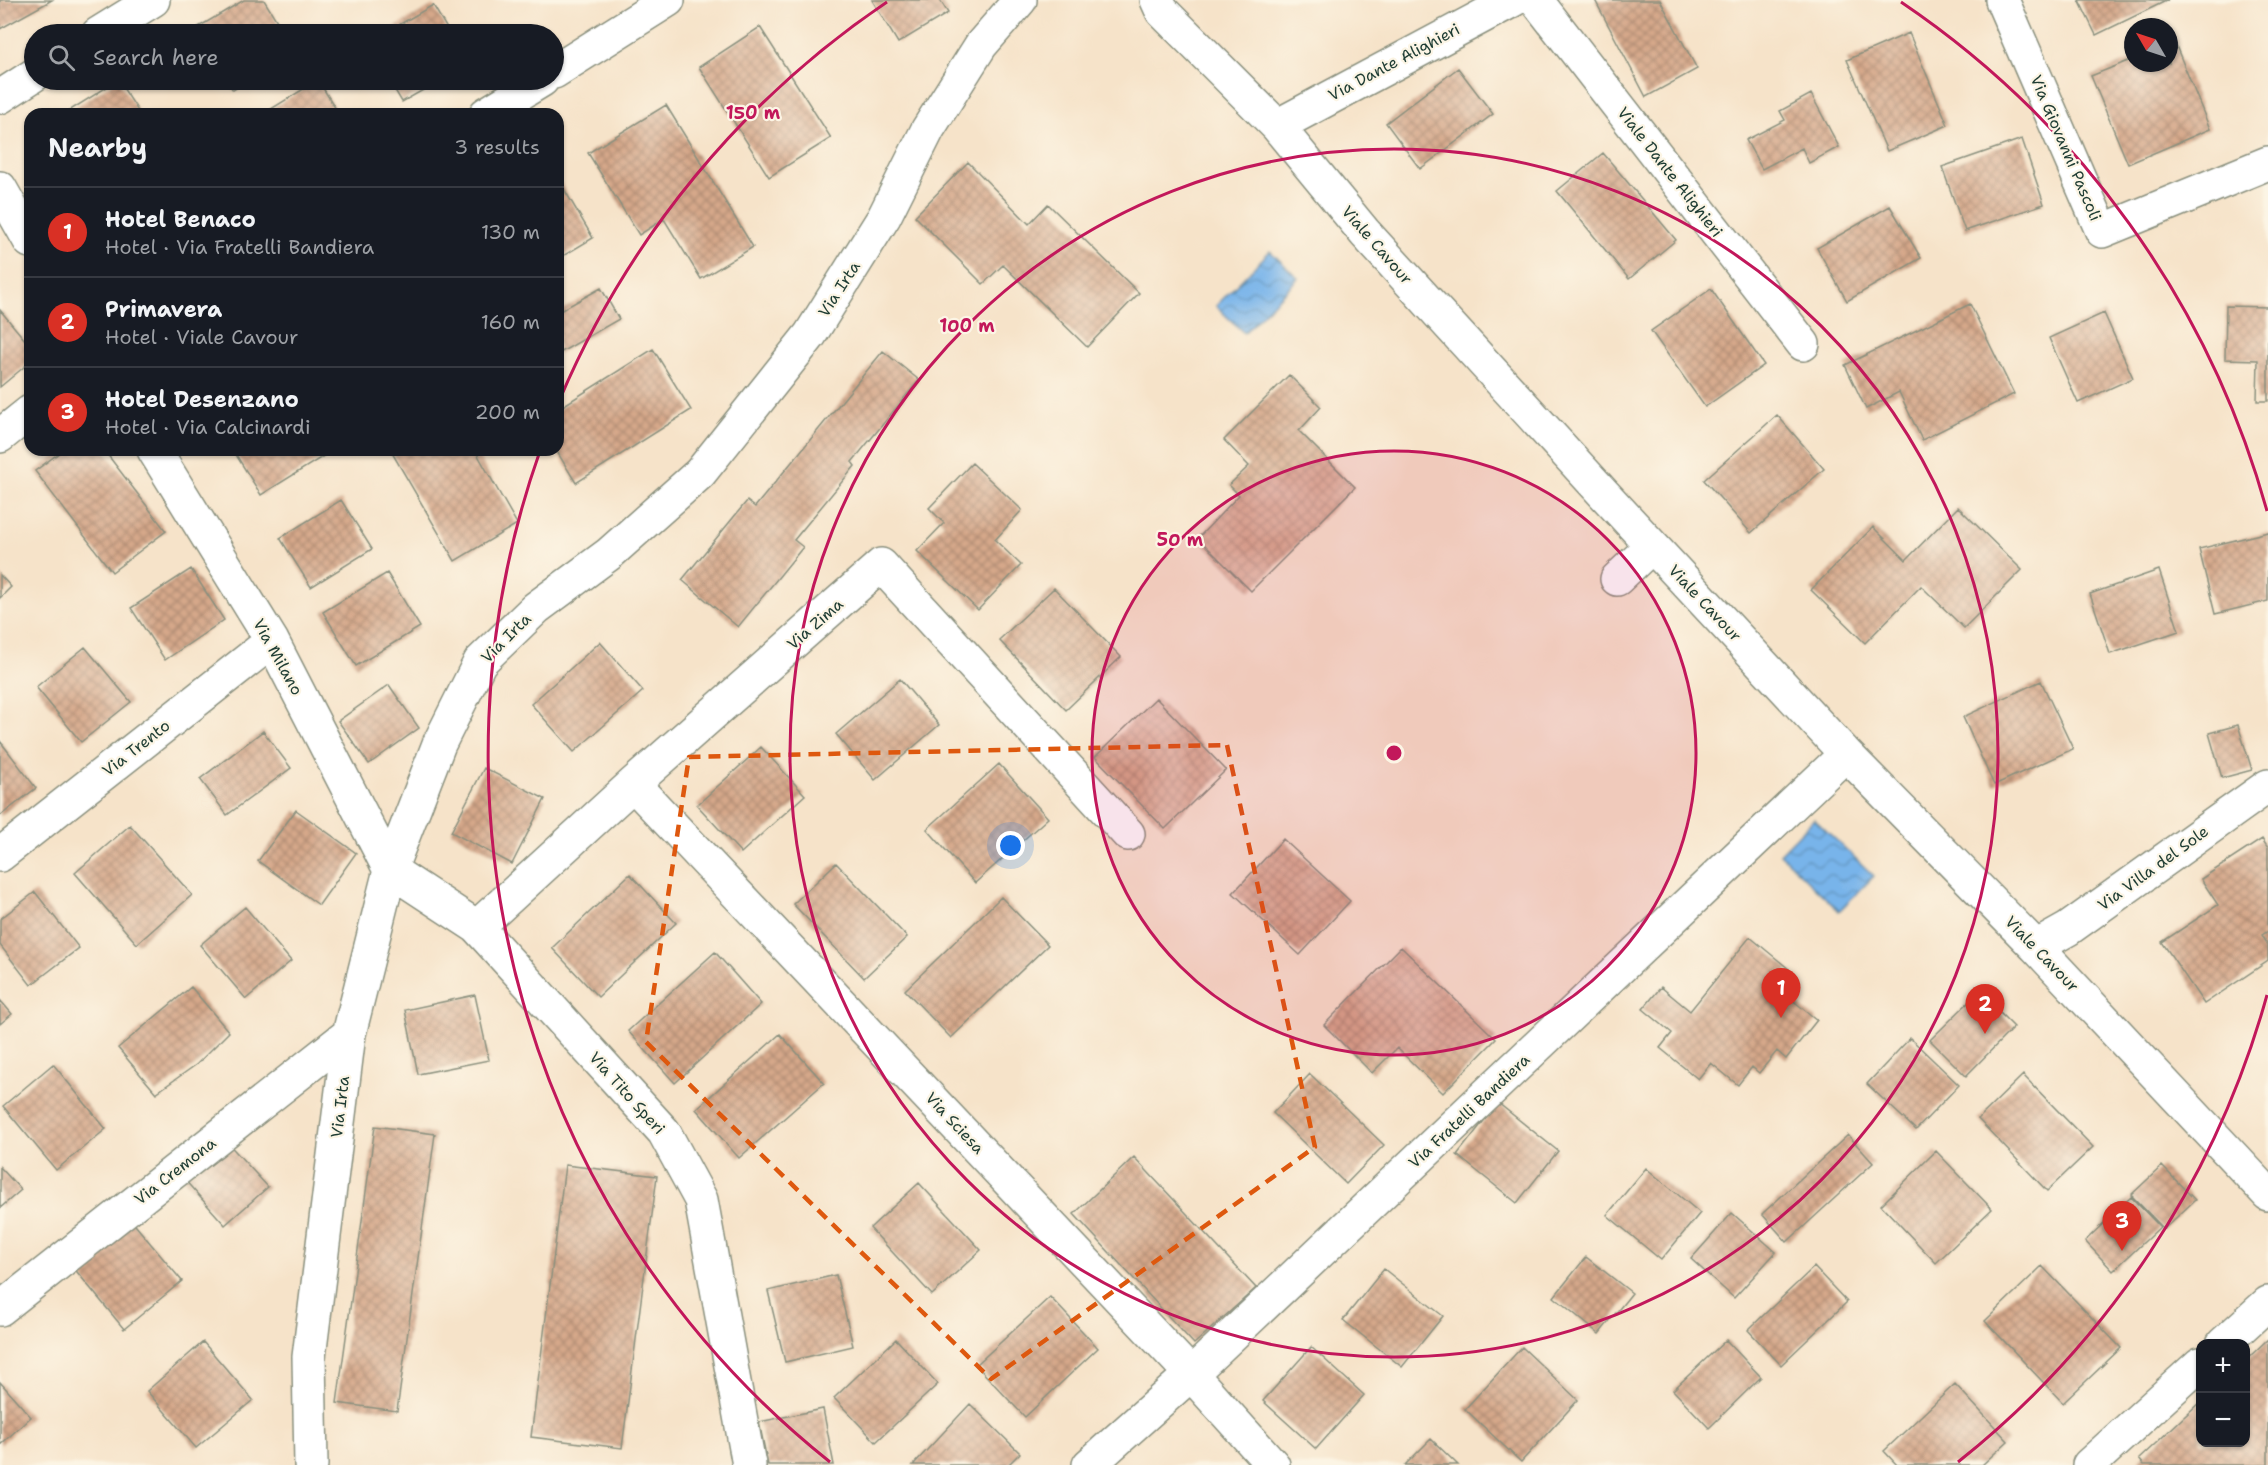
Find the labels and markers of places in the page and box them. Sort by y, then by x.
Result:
centre of rings [1384,743,1404,763]
pin: 1 [1762,968,1800,1018]
pin: 2 [1966,984,2004,1034]
pin: 3 [2102,1202,2142,1251]

